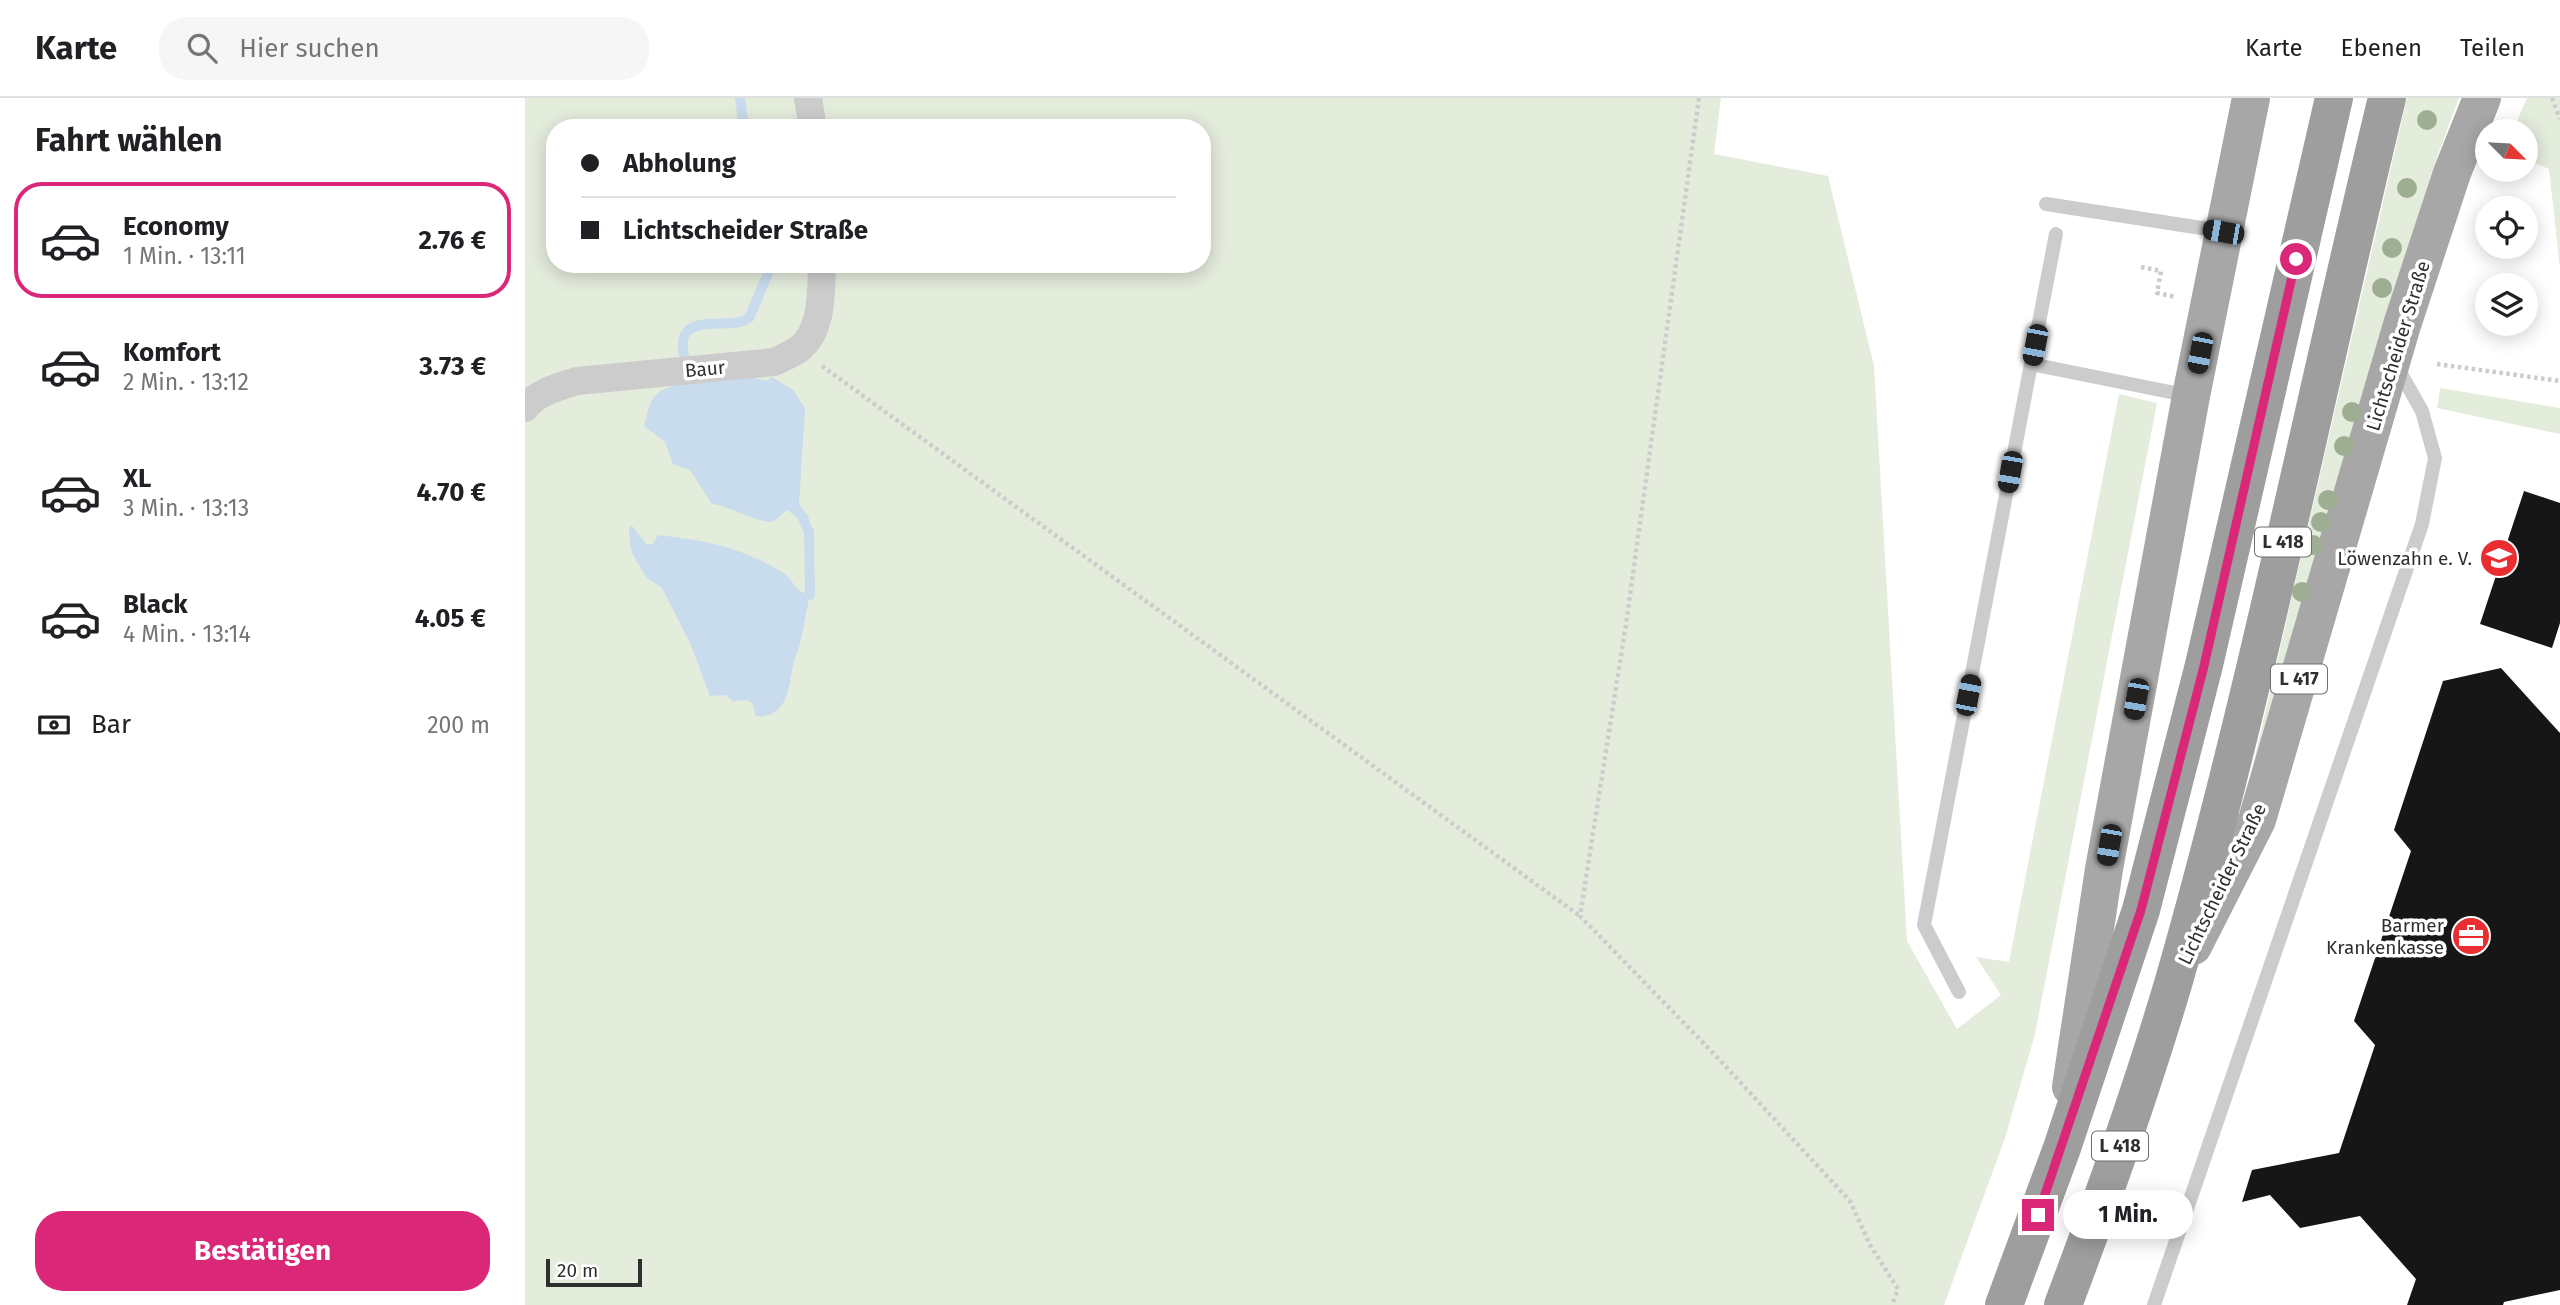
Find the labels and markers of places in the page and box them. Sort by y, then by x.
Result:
school or university icon: Löwenzahn e. V. [2478,537,2520,579]
place label: Löwenzahn e. V. [2337,547,2472,570]
place label: Barmer Krankenkasse [2326,914,2445,959]
office icon: Barmer Krankenkasse [2450,915,2492,957]

